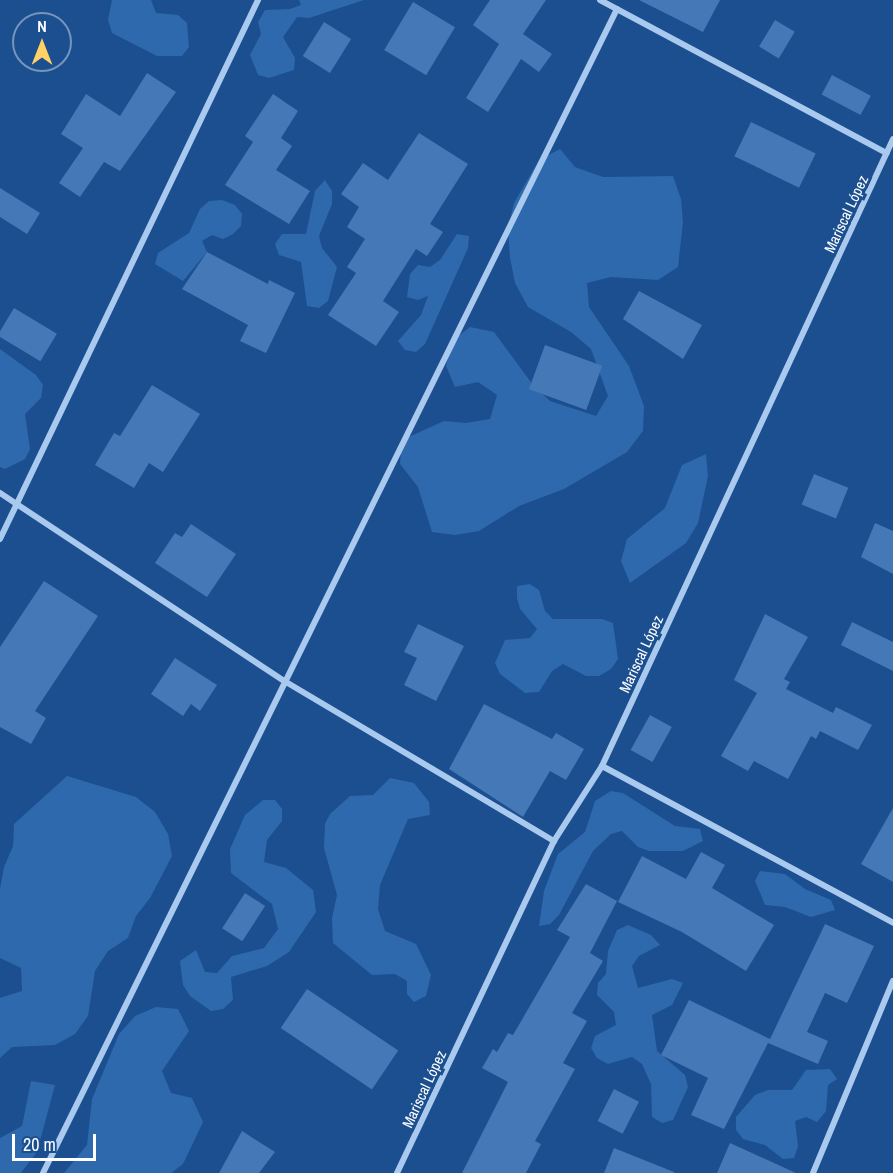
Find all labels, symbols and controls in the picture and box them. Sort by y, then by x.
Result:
north arrow [12,12,72,72]
text: N [37,15,47,37]
street label: Mariscal López [820,172,872,256]
street label: Mariscal López [615,612,667,696]
street label: Mariscal López [398,1047,450,1131]
scale bar [15,1122,99,1160]
text: 20 m [23,1132,56,1157]

